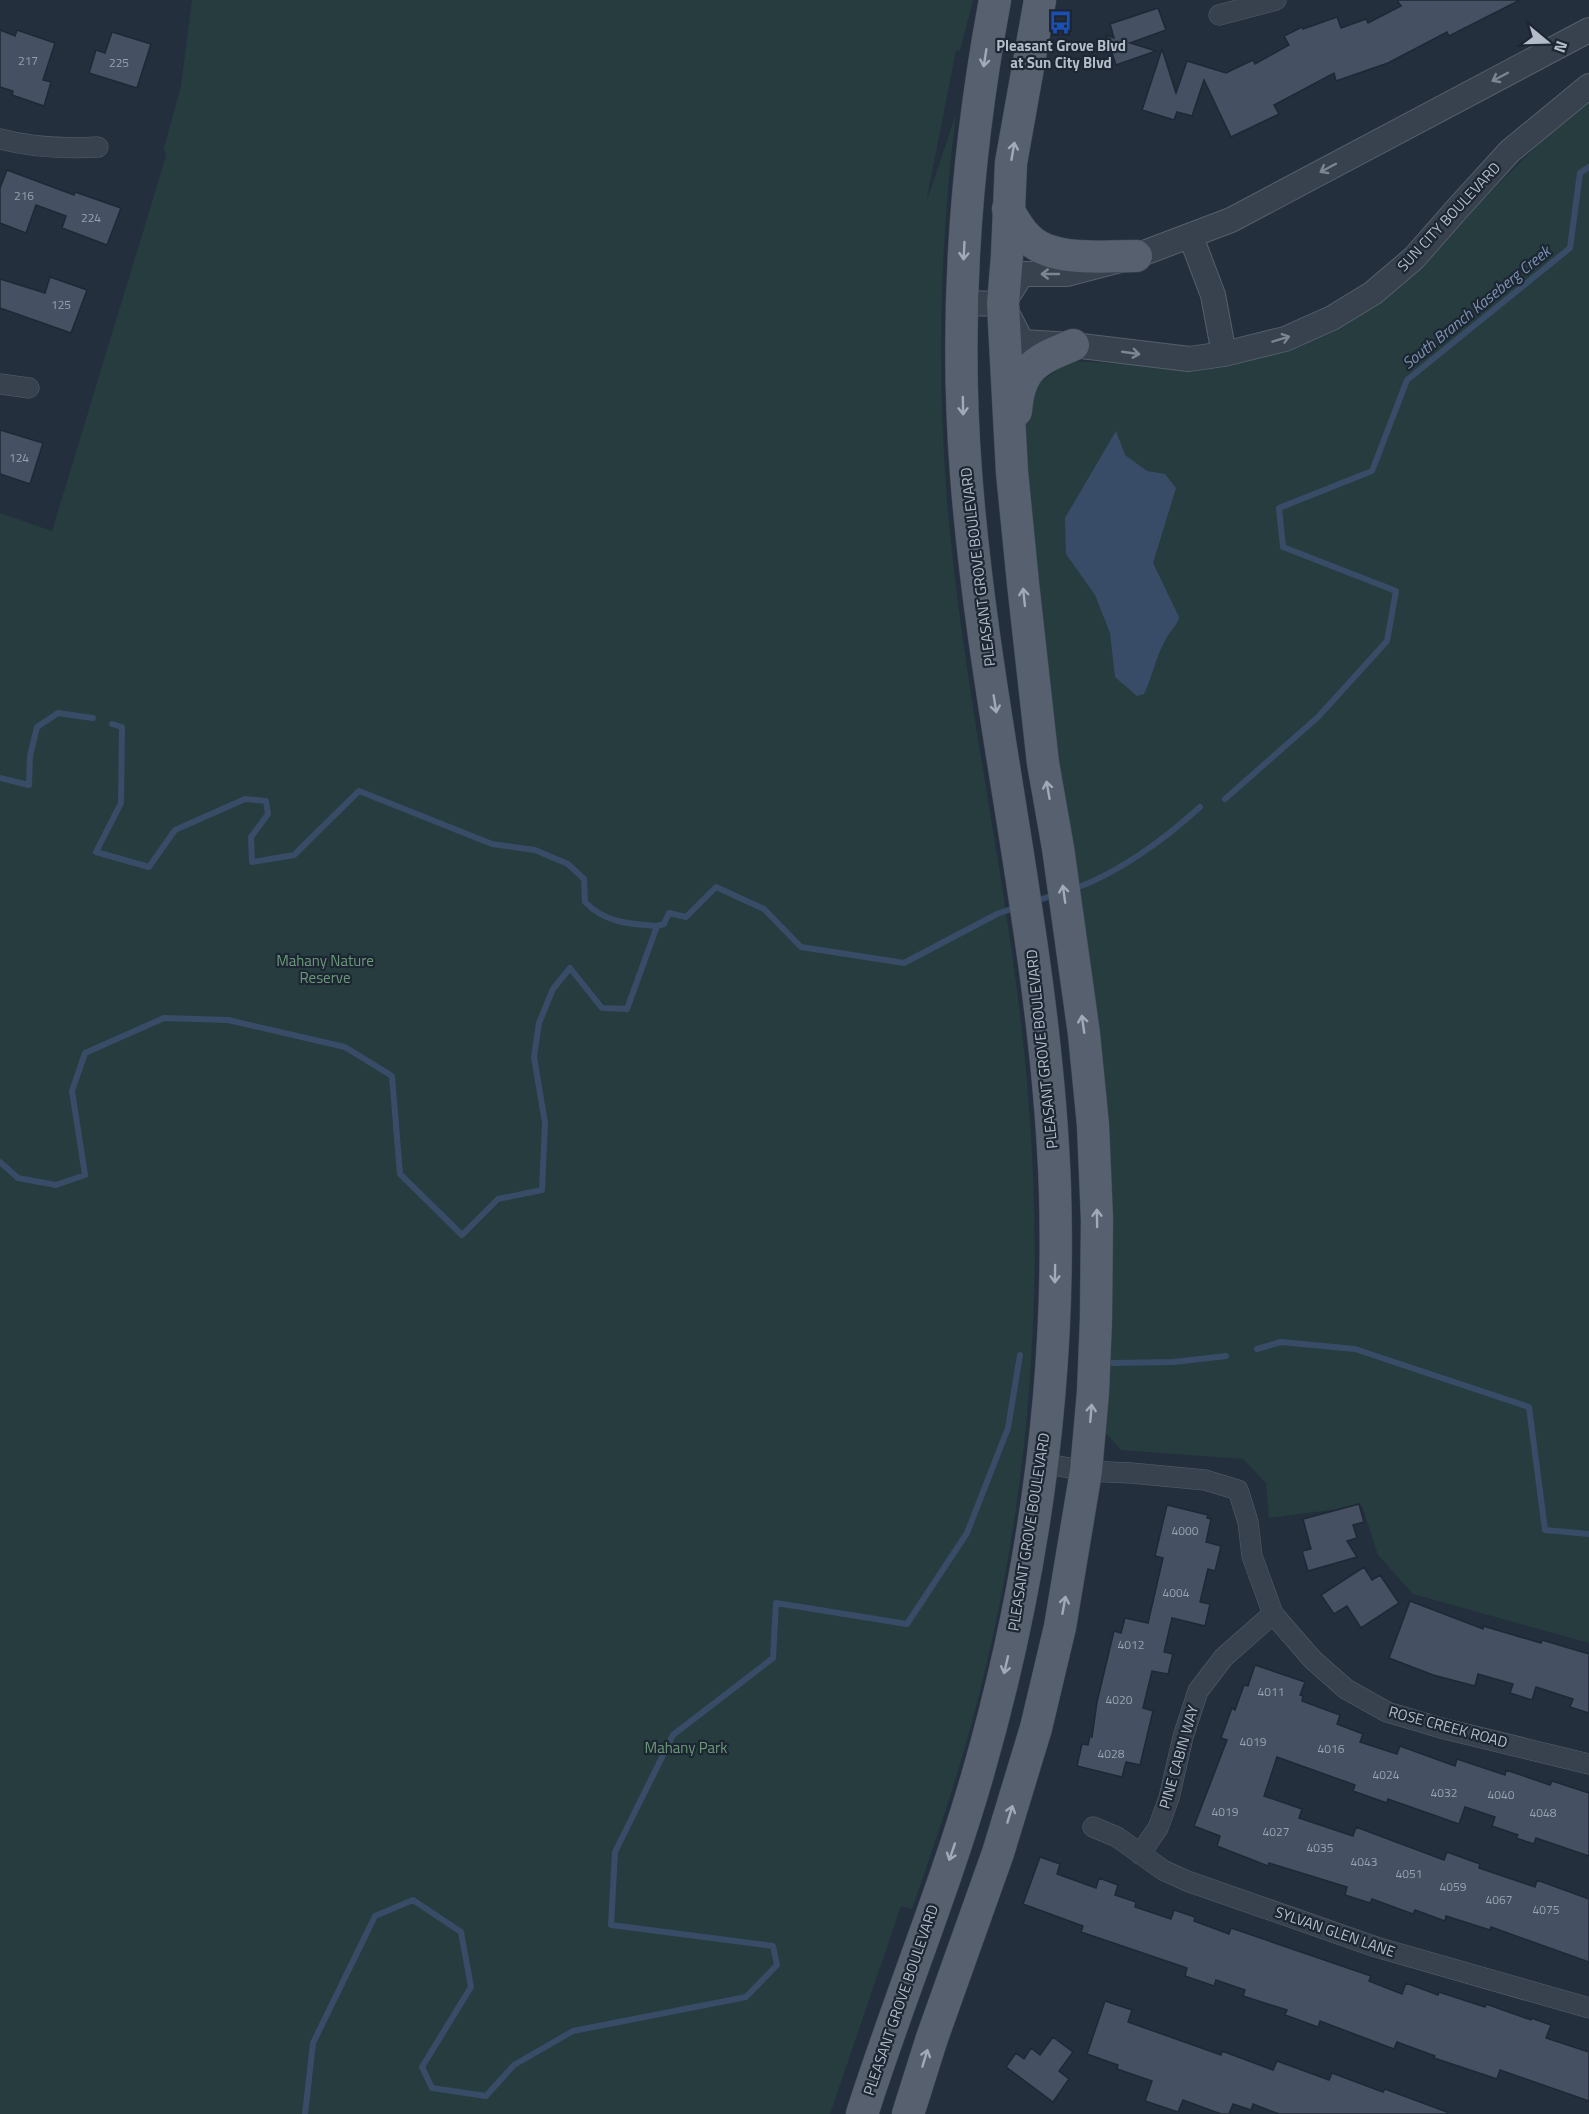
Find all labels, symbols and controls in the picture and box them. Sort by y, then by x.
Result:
bus stop icon: Pleasant Grove Blvd at Sun City Blvd [1048,9,1074,35]
north arrow [1517,12,1577,72]
place label: Pleasant Grove Blvd at Sun City Blvd [996,34,1126,74]
text: N [1548,38,1574,56]
one-way arrow [979,47,990,67]
house number: 217 [18,51,38,70]
house number: 225 [109,53,129,72]
one-way arrow [1492,72,1510,83]
one-way arrow [1008,142,1019,162]
street label: SUN CITY BOULEVARD [1392,157,1506,277]
one-way arrow [1320,162,1337,174]
house number: 216 [14,186,34,205]
house number: 224 [81,208,101,227]
water label: South Branch Kaseberg Creek [1397,238,1557,375]
one-way arrow [958,241,969,261]
one-way arrow [1040,268,1060,280]
house number: 125 [51,295,71,314]
one-way arrow [1271,333,1290,344]
one-way arrow [1121,347,1141,358]
one-way arrow [957,396,968,416]
house number: 124 [9,448,29,467]
street label: PLEASANT GROVE BOULEVARD [954,466,1001,668]
one-way arrow [1019,587,1030,607]
one-way arrow [989,694,1000,714]
one-way arrow [1042,781,1053,801]
one-way arrow [1059,885,1070,905]
street label: PLEASANT GROVE BOULEVARD [1020,948,1063,1150]
park label: Mahany Nature Reserve [276,949,374,989]
one-way arrow [1077,1014,1088,1034]
one-way arrow [1091,1209,1103,1229]
one-way arrow [1049,1264,1061,1284]
one-way arrow [1086,1403,1097,1423]
street label: PLEASANT GROVE BOULEVARD [1001,1431,1056,1633]
house number: 4000 [1172,1521,1199,1540]
house number: 4004 [1163,1583,1190,1602]
one-way arrow [1058,1596,1069,1616]
house number: 4012 [1118,1635,1144,1654]
one-way arrow [1000,1656,1012,1675]
house number: 4011 [1258,1682,1284,1701]
house number: 4020 [1106,1690,1133,1709]
street label: ROSE CREEK ROAD [1386,1700,1510,1753]
street label: PINE CABIN WAY [1153,1702,1204,1811]
house number: 4019 [1240,1732,1267,1751]
park label: Mahany Park [645,1736,727,1759]
house number: 4016 [1318,1739,1345,1758]
house number: 4028 [1098,1744,1125,1763]
house number: 4024 [1373,1765,1400,1784]
house number: 4032 [1431,1783,1457,1802]
house number: 4040 [1488,1785,1515,1804]
house number: 4019 [1212,1802,1239,1821]
house number: 4048 [1530,1803,1557,1822]
one-way arrow [1005,1805,1016,1824]
house number: 4027 [1263,1822,1289,1841]
house number: 4035 [1307,1838,1334,1857]
one-way arrow [945,1842,956,1861]
house number: 4043 [1351,1852,1377,1871]
house number: 4051 [1396,1864,1422,1883]
house number: 4059 [1440,1877,1467,1896]
house number: 4067 [1486,1890,1512,1909]
street label: SYLVAN GLEN LANE [1272,1900,1398,1963]
house number: 4075 [1533,1900,1560,1919]
street label: PLEASANT GROVE BOULEVARD [857,1901,944,2098]
one-way arrow [921,2049,932,2068]

